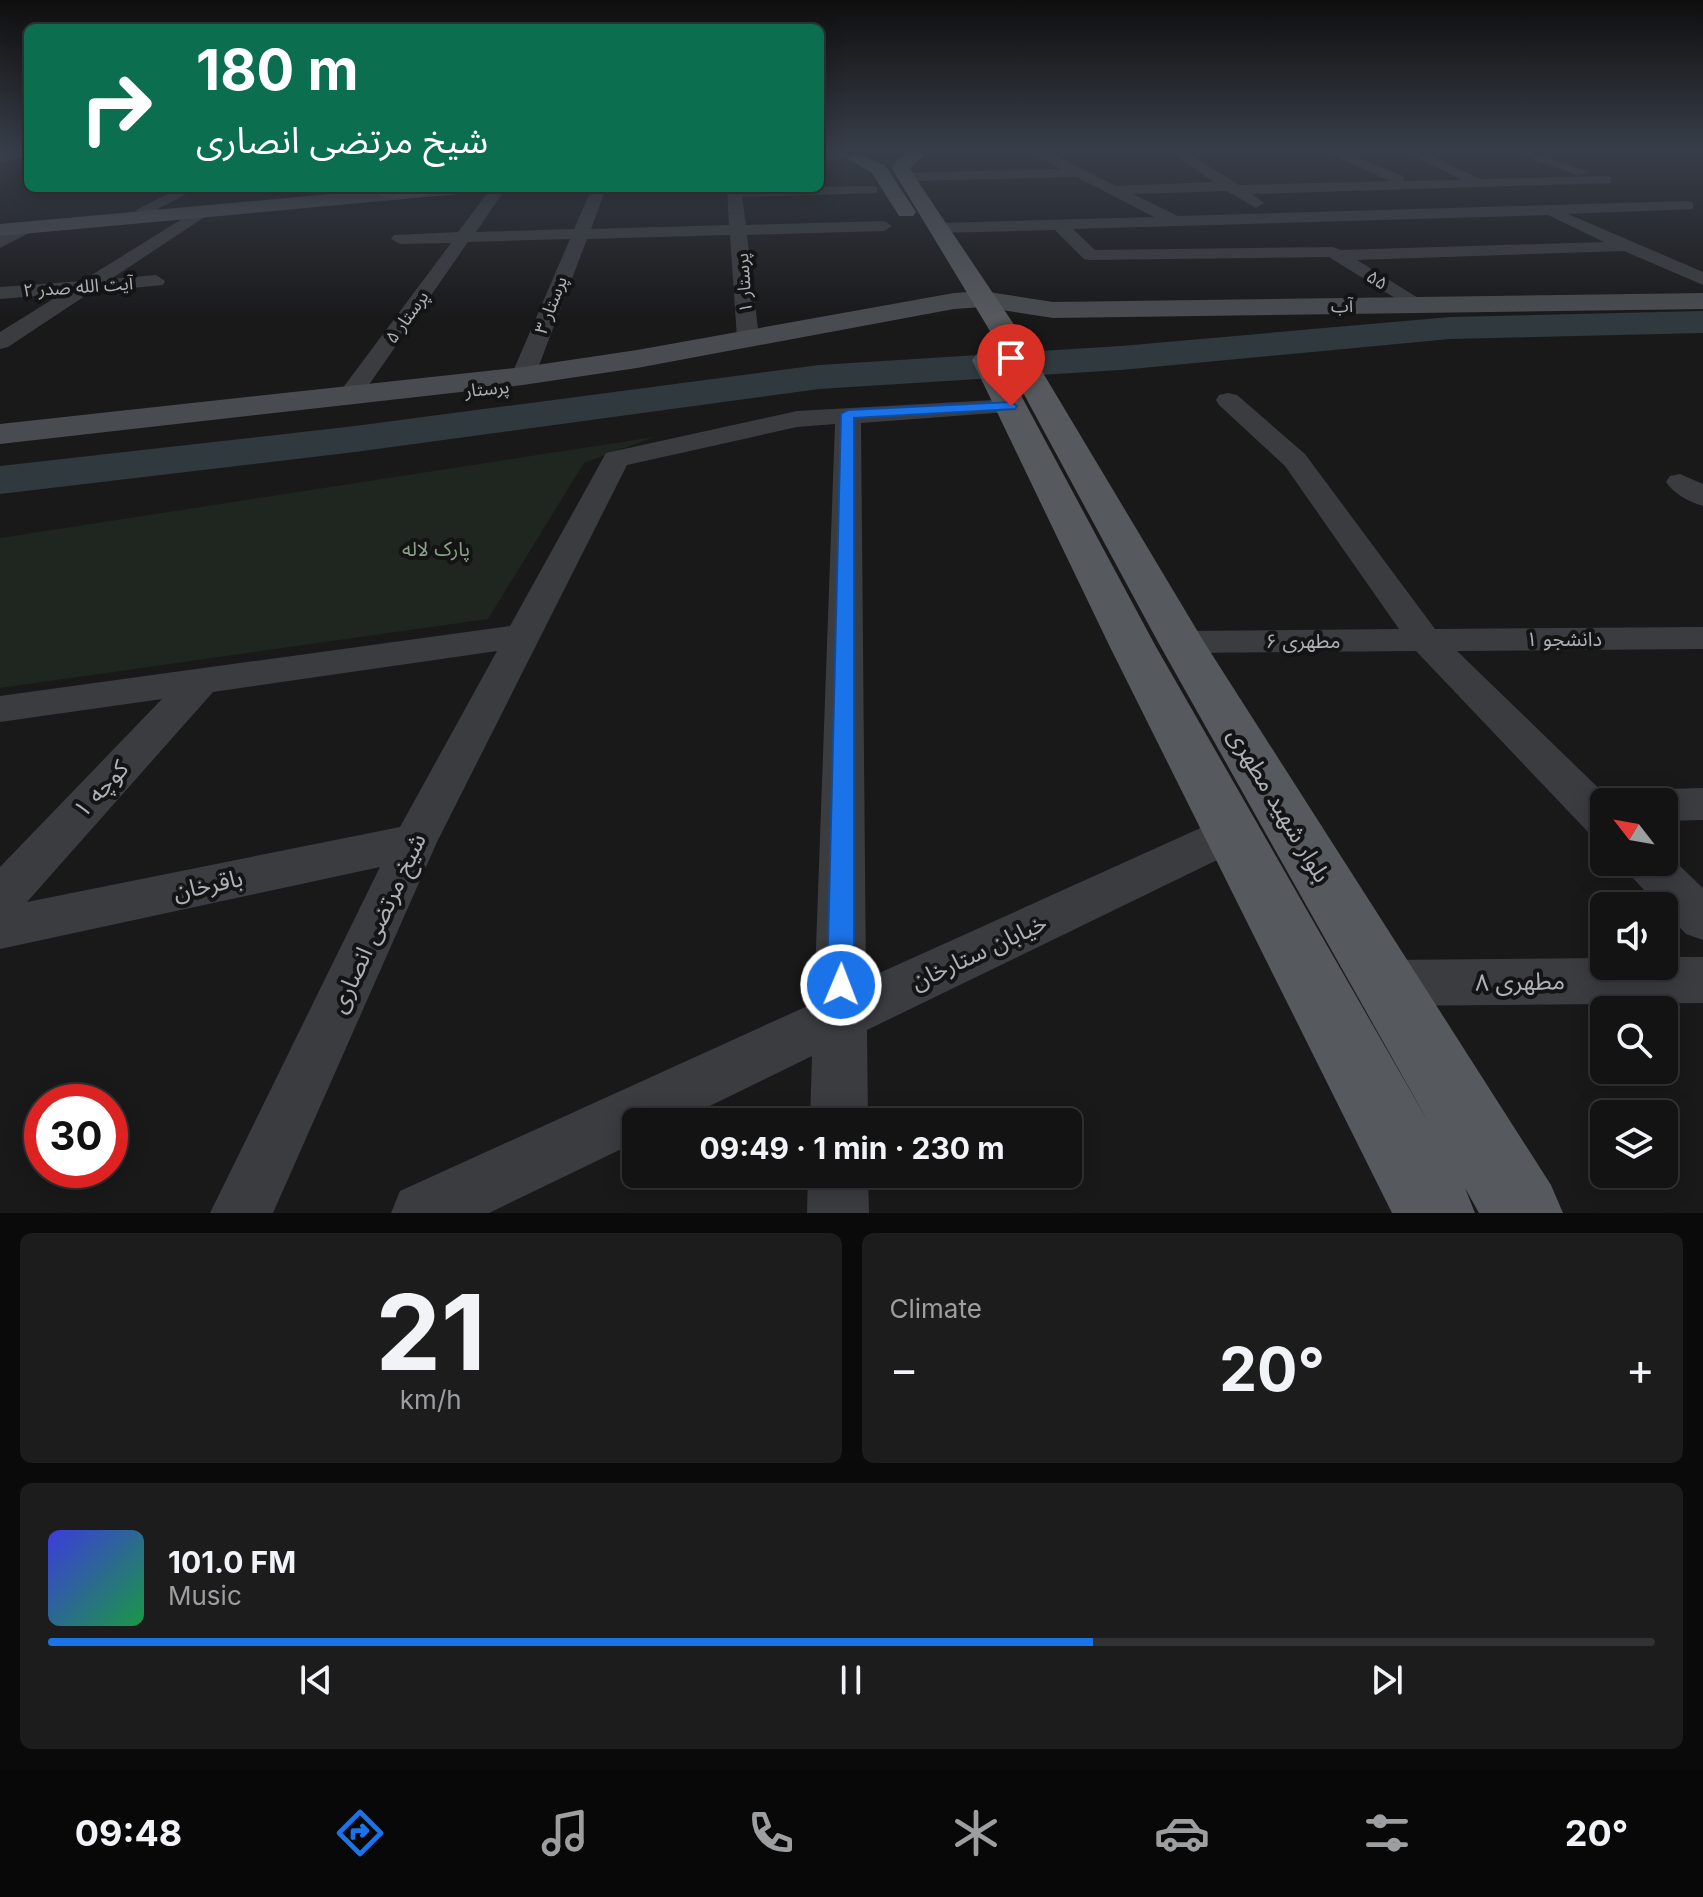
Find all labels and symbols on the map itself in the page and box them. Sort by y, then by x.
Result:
street label: پرستار ۱ [731,252,757,314]
street label: ۵۵ [1363,265,1392,294]
street label: آیت الله صدر ۲ [22,272,135,302]
street label: پرستار ۳ [530,273,572,337]
street label: پرستار ۵ [380,286,434,348]
street label: آب [1331,295,1354,316]
pin [977,324,1045,406]
street label: پرستار [463,376,510,403]
park label: پارک لاله [402,537,470,562]
street label: دانشجو ۱ [1526,627,1602,651]
street label: مطهری ۶ [1265,629,1341,653]
street label: بلوار شهید مطهری [1222,722,1337,887]
street label: کوچه ۱ [67,753,136,824]
north arrow [1590,788,1678,876]
street label: شیخ مرتضی انصاری [323,828,435,1018]
street label: باقرخان [171,863,245,906]
street label: خیابان ستارخان [906,907,1051,996]
position arrow [799,943,883,1027]
street label: مطهری ۸ [1475,966,1565,997]
speed limit sign: 30 [24,1084,128,1188]

